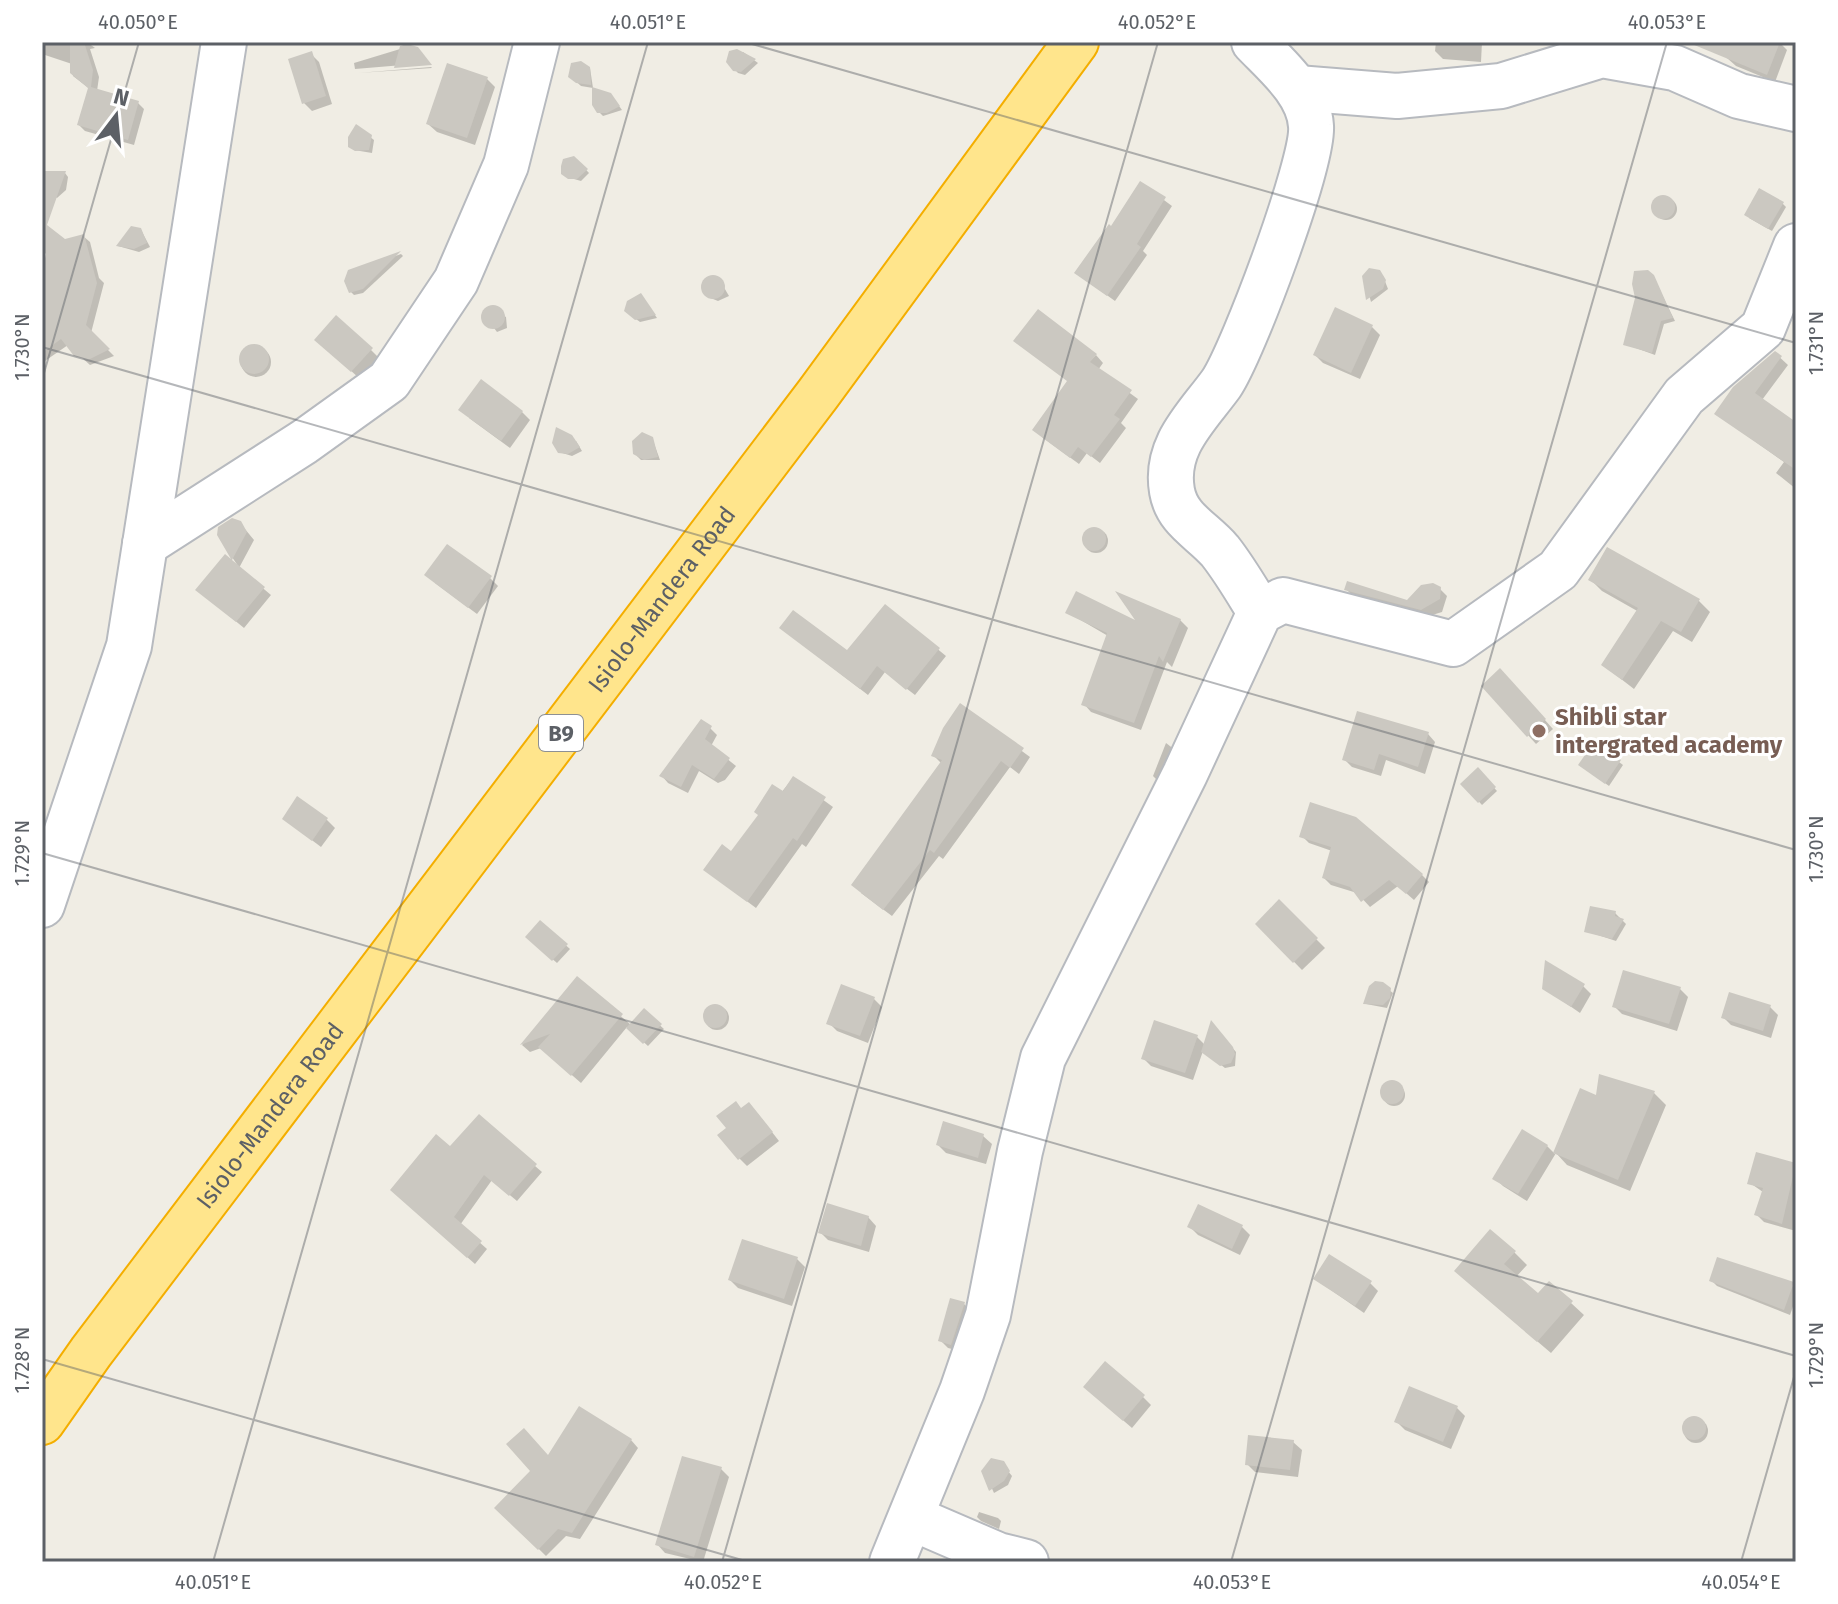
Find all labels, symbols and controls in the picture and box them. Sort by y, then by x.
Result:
text: 40.050°E [98,10,178,34]
text: 40.051°E [610,10,686,34]
text: 40.052°E [1118,10,1196,34]
text: 40.053°E [1628,10,1706,34]
north arrow [76,76,156,156]
text: N [111,82,132,112]
text: 1.731°N [1804,311,1828,375]
text: 1.730°N [10,313,34,381]
street label: Isiolo-Mandera Road [582,501,742,698]
place label: Shibli star intergrated academy [1555,703,1783,759]
road number: B9 [539,715,583,751]
marker: Shibli star intergrated academy [1530,722,1548,740]
text: 1.730°N [1804,815,1828,883]
text: 1.729°N [10,820,34,886]
street label: Isiolo-Mandera Road [191,1017,350,1214]
text: 1.729°N [1804,1322,1828,1388]
text: 1.728°N [10,1326,34,1394]
text: 40.051°E [175,1570,251,1594]
text: 40.052°E [684,1570,762,1594]
text: 40.053°E [1193,1570,1271,1594]
text: 40.054°E [1701,1570,1781,1594]

